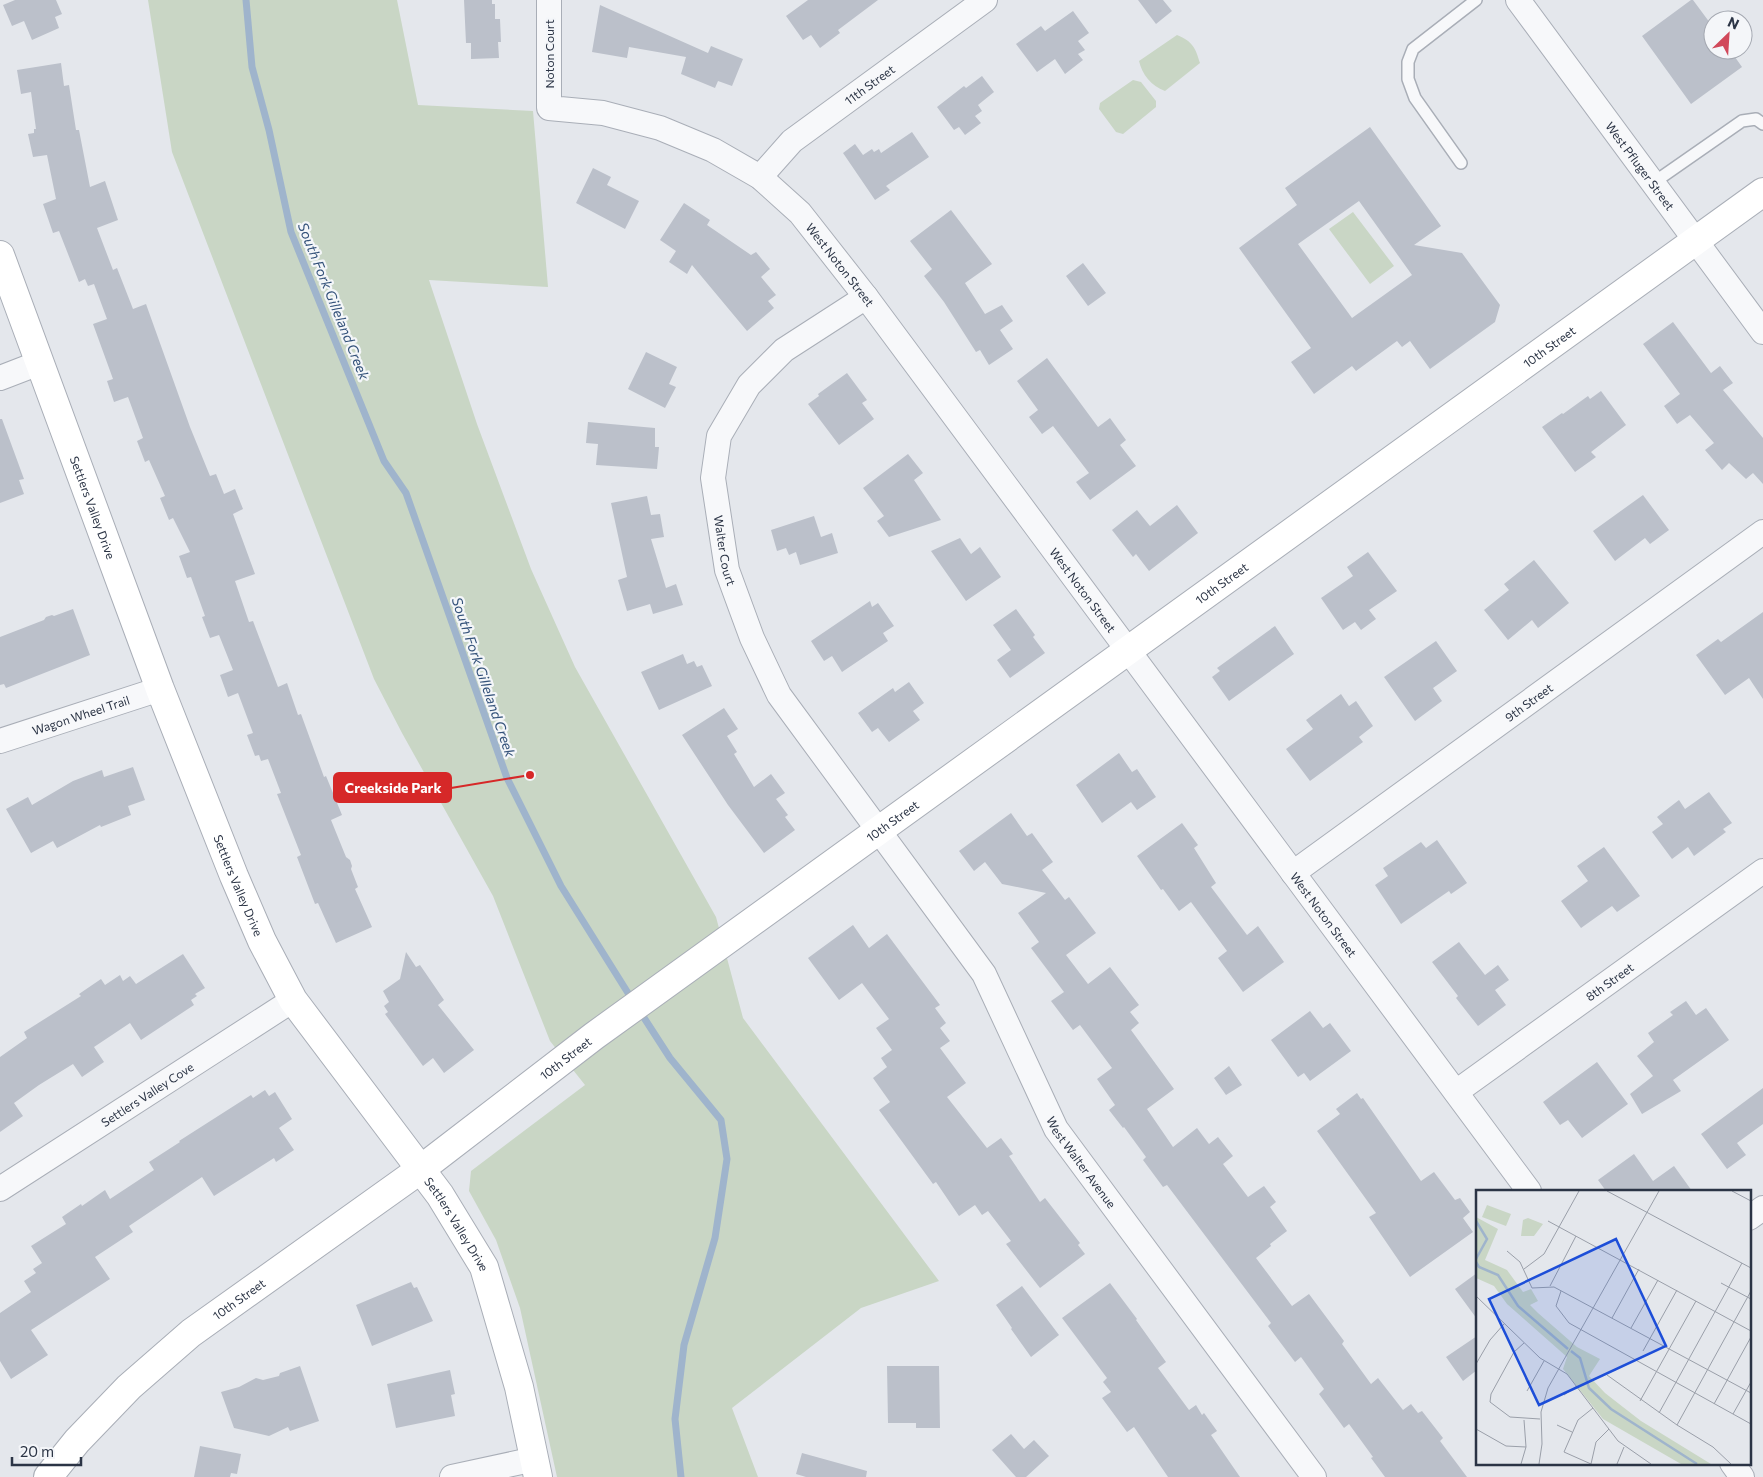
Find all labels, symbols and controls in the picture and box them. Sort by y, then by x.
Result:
north arrow [1703,10,1753,60]
text: N [1725,13,1742,33]
street label: Noton Court [542,19,556,89]
street label: 11th Street [842,62,897,107]
street label: West Pfluger Street [1603,119,1678,213]
water label: South Fork Gilleland Creek [295,220,374,383]
street label: West Noton Street [803,220,877,309]
street label: 10th Street [1520,323,1578,370]
street label: Settlers Valley Drive [68,454,118,561]
street label: Walter Court [712,514,739,587]
street label: West Noton Street [1047,545,1119,635]
street label: 10th Street [1193,559,1250,607]
water label: South Fork Gilleland Creek [449,595,520,760]
street label: 9th Street [1502,680,1555,724]
street label: Wagon Wheel Trail [30,692,131,737]
callout: Creekside Park [334,773,451,802]
text: Creekside Park [345,779,441,796]
street label: 10th Street [863,797,921,844]
street label: Settlers Valley Drive [211,833,266,938]
street label: West Noton Street [1288,869,1360,959]
street label: 8th Street [1583,960,1636,1003]
street label: 10th Street [537,1034,594,1082]
street label: Settlers Valley Cove [98,1059,196,1129]
street label: West Walter Avenue [1044,1114,1119,1211]
street label: Settlers Valley Drive [422,1174,492,1272]
inset map [1476,1190,1750,1464]
street label: 10th Street [210,1276,268,1322]
scale bar [12,1434,81,1466]
text: 20 m [20,1442,54,1460]

